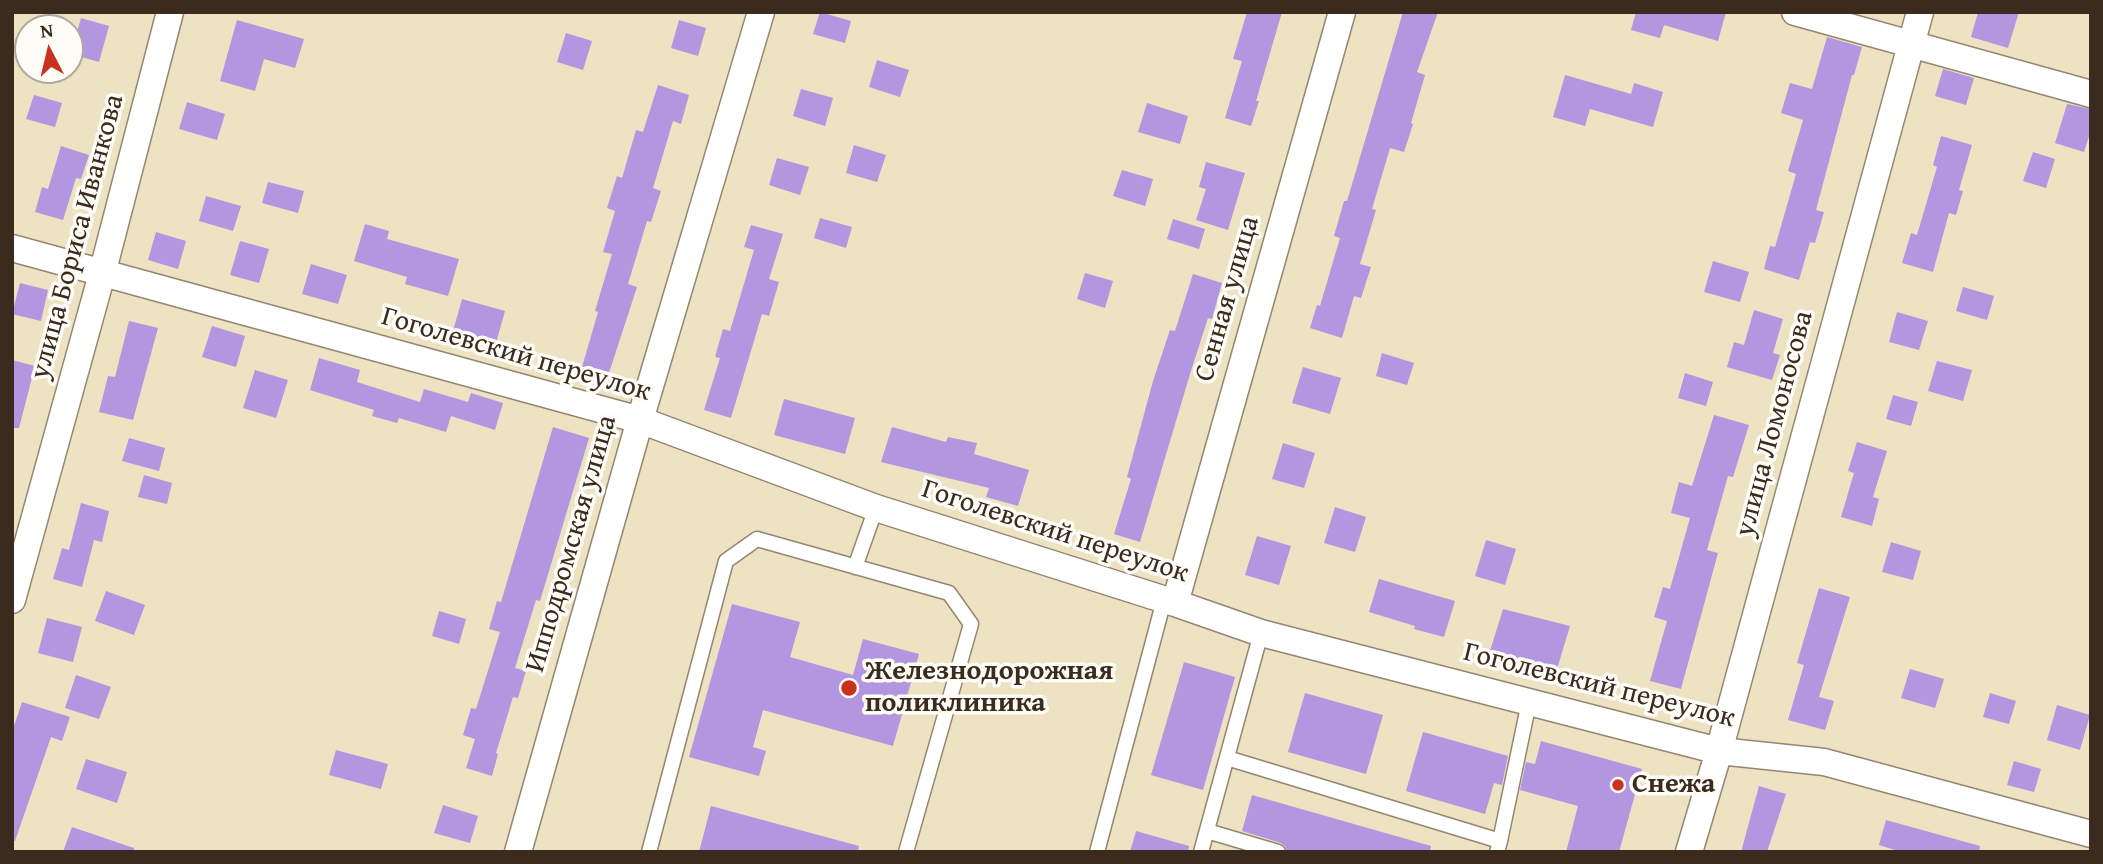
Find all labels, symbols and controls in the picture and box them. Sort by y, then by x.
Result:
north arrow [14,14,84,84]
text: N [39,15,55,45]
street label: улица Бориса Иванкова [24,91,132,383]
street label: Сенная улица [1188,213,1268,385]
street label: Гоголевский переулок [378,300,654,410]
street label: улица Ломоносова [1729,307,1821,541]
street label: Ипподромская улица [519,412,625,676]
street label: Гоголевский переулок [917,473,1193,591]
street label: Гоголевский переулок [1460,636,1738,736]
place label: Железнодорожная поликлиника [865,655,1113,721]
marker: Железнодорожная поликлиника [839,678,859,698]
place label: Снежа [1632,768,1715,802]
marker: Снежа [1610,777,1626,793]

